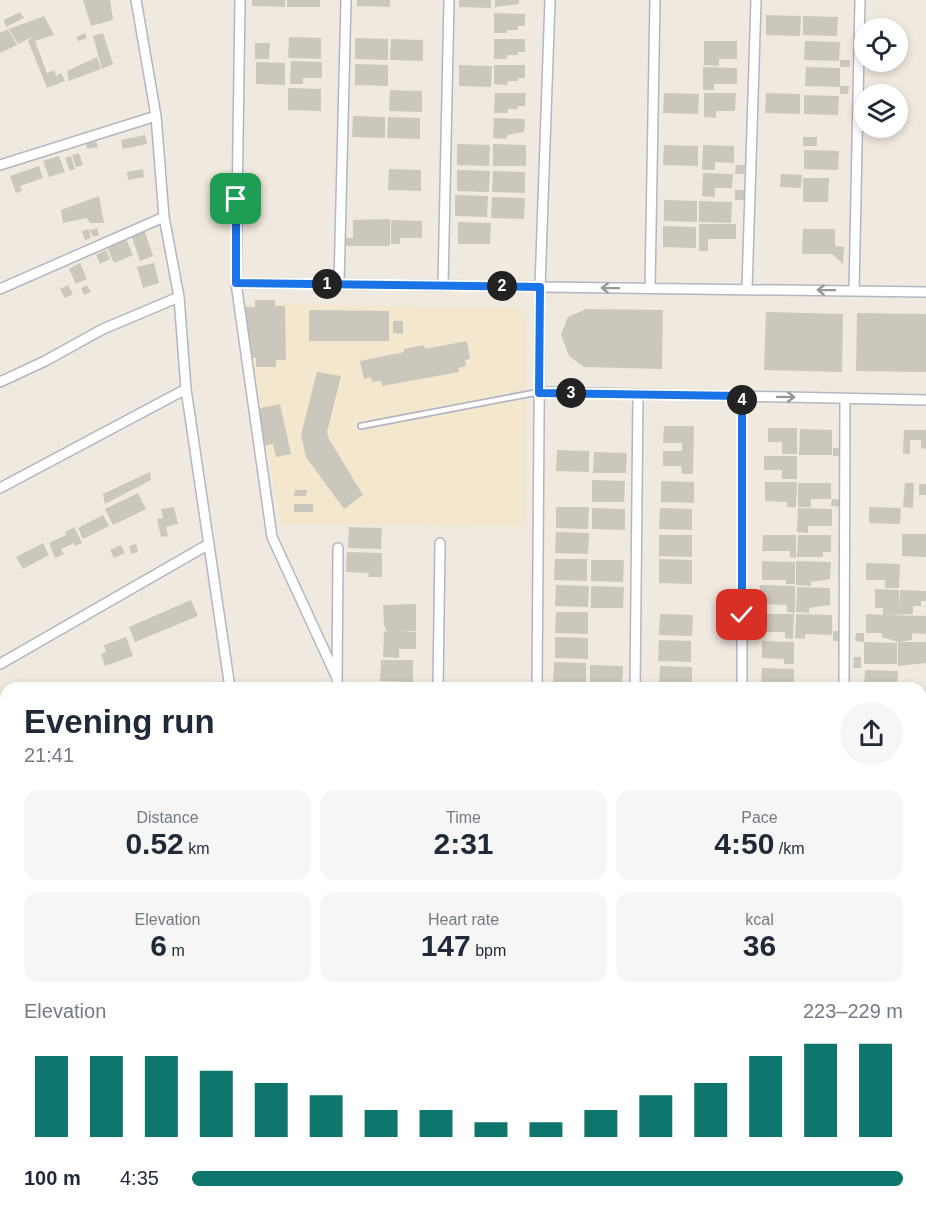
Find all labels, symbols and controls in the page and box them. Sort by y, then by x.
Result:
map controls [854,18,908,138]
button: locate [854,18,908,72]
button: layers [854,84,908,138]
pin [210,173,261,224]
icon: arrive [219,182,252,215]
pin: 1 [312,269,342,299]
pin: 2 [487,271,517,301]
text: 1 [323,275,331,292]
text: 2 [498,277,506,294]
one-way arrow [600,282,620,293]
one-way arrow [816,284,836,296]
pin: 3 [556,378,586,408]
text: 3 [567,384,575,401]
pin: 4 [727,385,757,415]
text: 4 [738,391,746,408]
one-way arrow [776,391,796,403]
pin [716,589,767,640]
icon: check [725,598,758,631]
button: share [840,702,903,765]
text: Evening run [24,703,215,740]
text: 21:41 [24,744,74,766]
text: Distance [136,809,199,826]
text: Time [446,809,481,826]
text: Pace [741,809,778,826]
text: 0.52 [125,827,184,860]
text: 2:31 [433,827,494,860]
text: 4:50 [714,827,774,860]
text: km [184,840,210,857]
text: /km [774,840,805,857]
text: Elevation [135,911,200,928]
text: Heart rate [428,911,499,928]
text: kcal [745,911,774,928]
text: 6 [150,929,167,962]
text: 147 [421,929,471,962]
text: 36 [743,929,776,962]
text: m [167,942,185,959]
text: bpm [471,942,506,959]
text: Elevation [24,1000,106,1022]
text: 223–229 m [803,1000,903,1022]
text: 100 m [24,1167,81,1189]
text: 4:35 [120,1167,159,1189]

